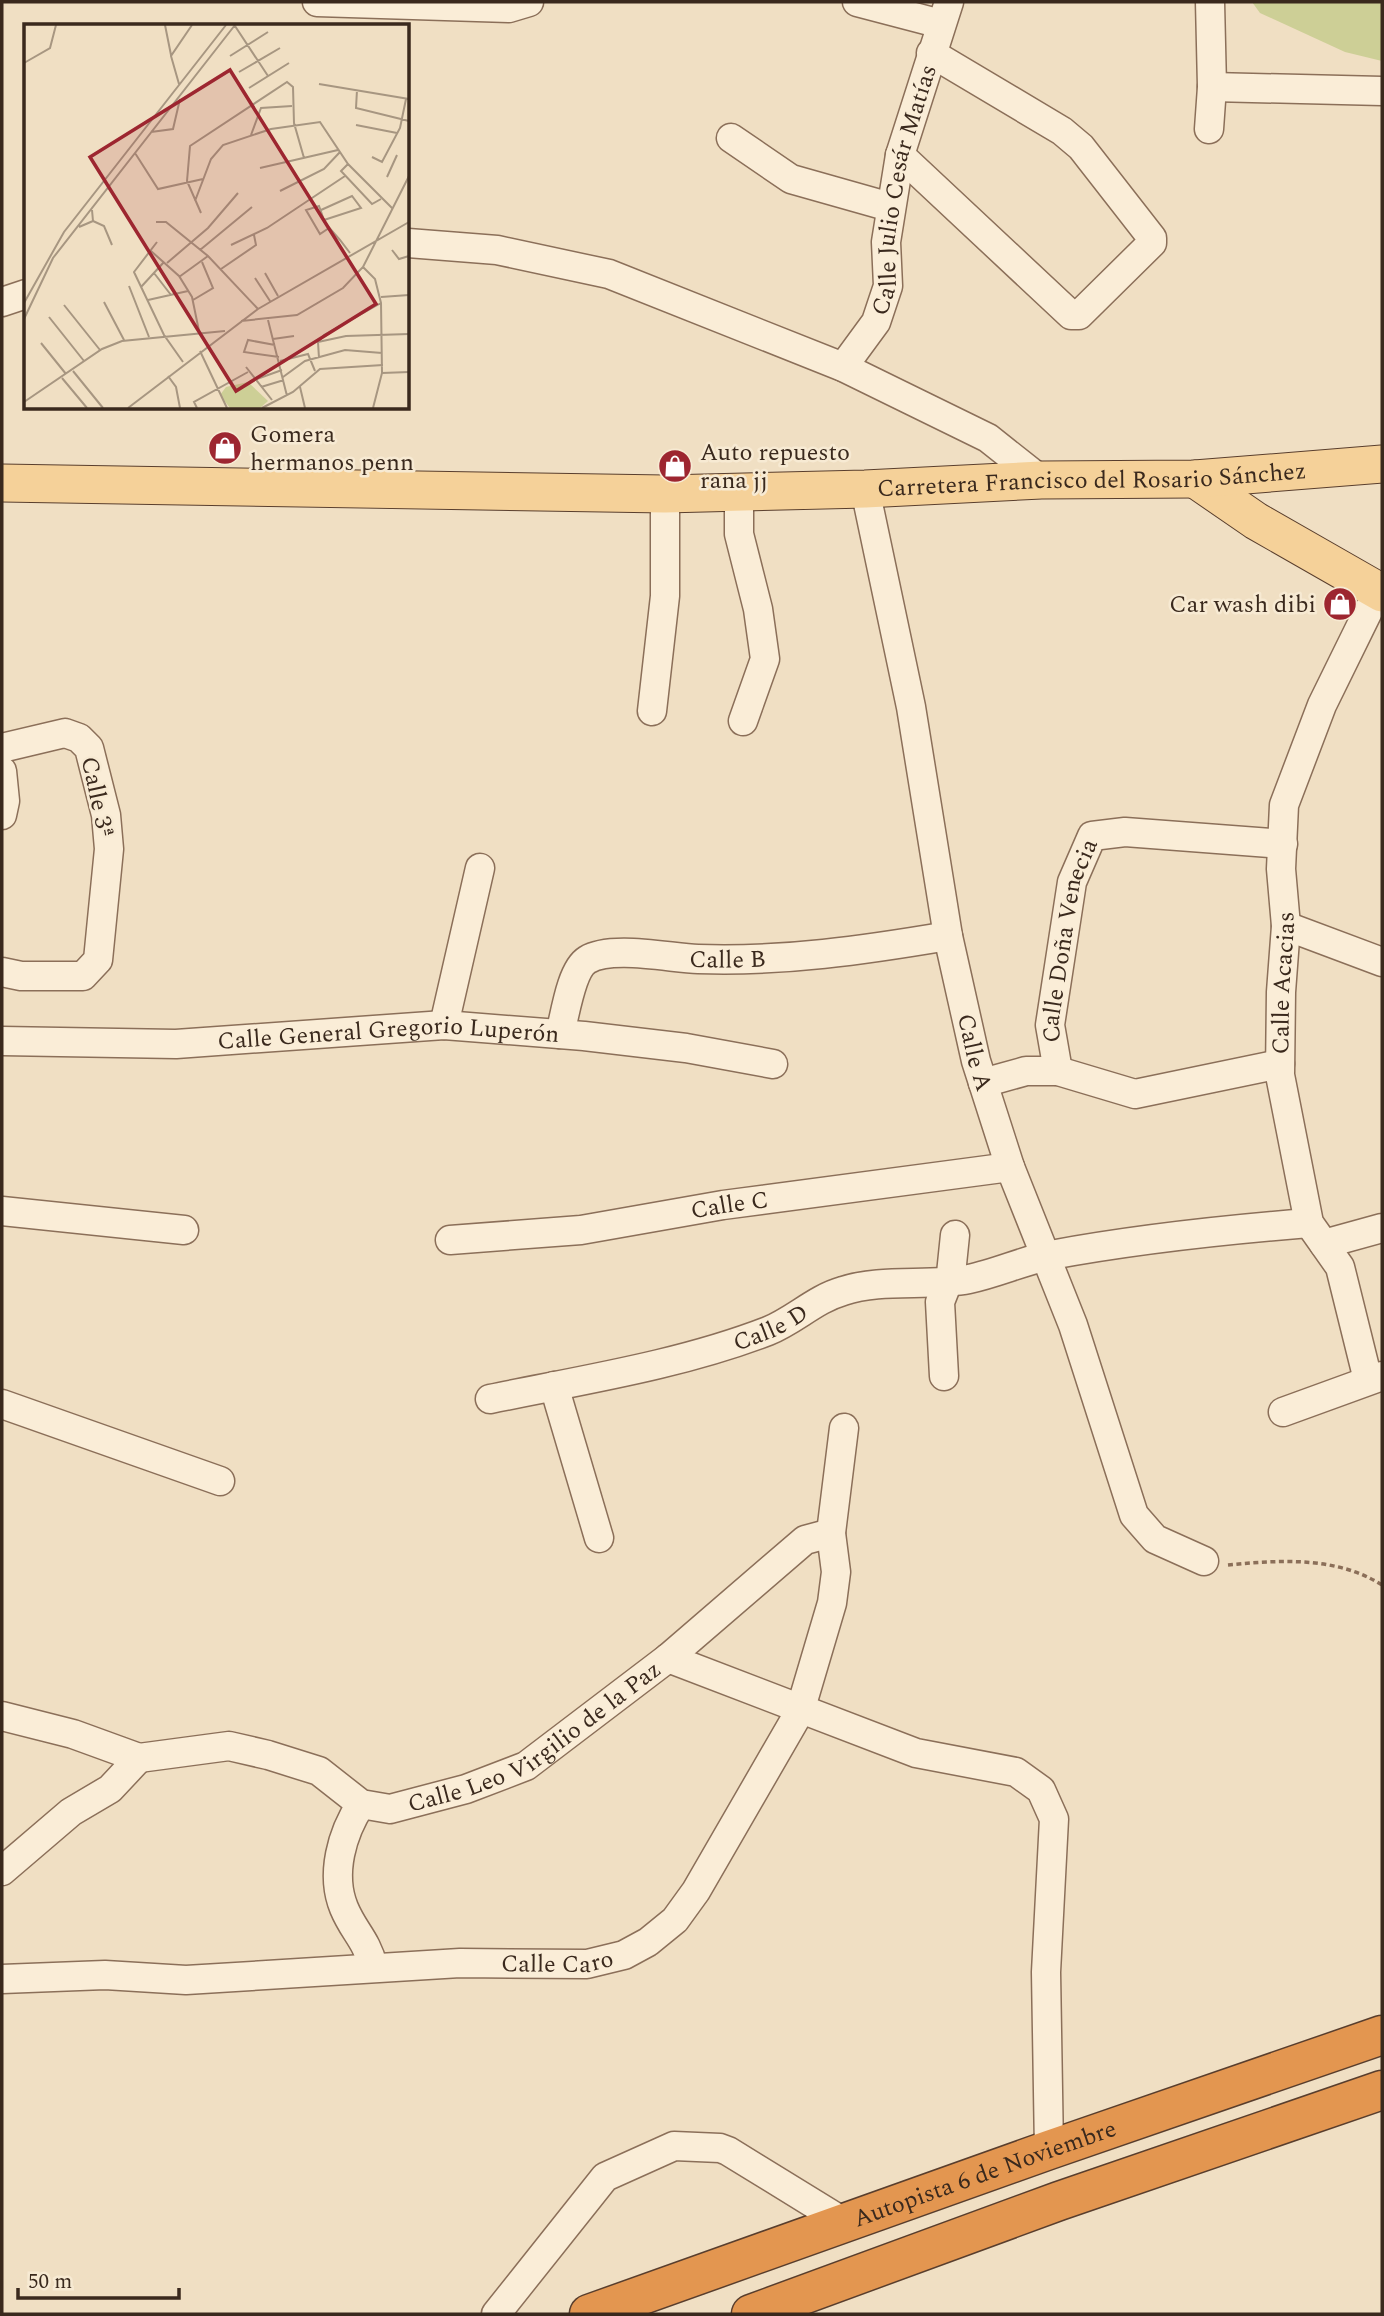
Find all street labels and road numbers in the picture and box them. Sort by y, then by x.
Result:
street label: Calle Julio Cesár Matías [862,60,947,321]
street label: Carretera Francisco del Rosario Sánchez [876,453,1308,507]
street label: Calle 3ª [71,753,123,841]
street label: Calle Doña Venecia [1033,833,1108,1046]
street label: Calle Acacias [1263,910,1305,1055]
street label: Calle B [689,941,767,978]
street label: Calle General Gregorio Luperón [216,1008,561,1060]
street label: Calle A [947,1010,1002,1096]
street label: Calle C [688,1182,771,1229]
street label: Calle D [728,1295,816,1361]
street label: Calle Leo Virgilio de la Paz [404,1652,669,1823]
street label: Calle Caro [501,1941,617,1983]
street label: Autopista 6 de Noviembre [849,2111,1121,2237]

